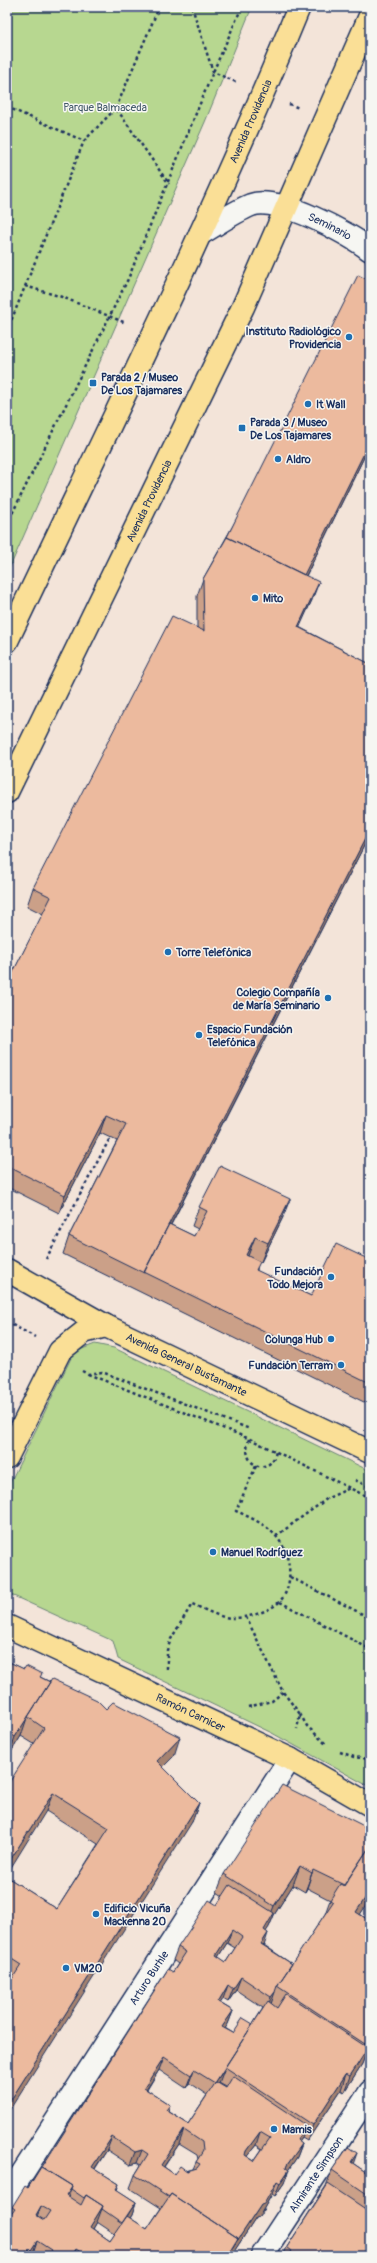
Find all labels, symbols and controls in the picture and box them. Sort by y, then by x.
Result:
street label: Avenida Providencia [227,78,275,165]
park label: Parque Balmaceda [63,101,147,114]
street label: Seminario [306,210,354,243]
place label: Instituto Radiológico Providencia [246,325,341,351]
marker: Instituto Radiológico Providencia [344,332,354,342]
place label: Parada 2 / Museo De Los Tajamares [101,371,182,397]
marker: Parada 2 / Museo De Los Tajamares [88,378,98,388]
place label: It Wall [316,398,346,411]
marker: It Wall [303,399,313,409]
place label: Parada 3 / Museo De Los Tajamares [250,416,331,442]
marker: Parada 3 / Museo De Los Tajamares [237,423,247,433]
place label: Aldro [286,453,311,466]
marker: Aldro [273,454,283,464]
street label: Avenida Providencia [124,458,175,544]
place label: Mito [263,592,283,605]
marker: Mito [250,593,260,603]
place label: Torre Telefónica [175,946,251,959]
marker: Torre Telefónica [163,947,173,957]
place label: Colegio Compañía de María Seminario [233,986,320,1012]
marker: Colegio Compañía de María Seminario [323,993,333,1003]
place label: Espacio Fundación Telefónica [206,1023,292,1049]
marker: Espacio Fundación Telefónica [194,1030,204,1040]
place label: Fundación Todo Mejora [266,1265,323,1291]
marker: Fundación Todo Mejora [326,1272,336,1282]
street label: Avenida General Bustamante [124,1330,250,1400]
place label: Colunga Hub [265,1333,324,1346]
marker: Colunga Hub [326,1334,336,1344]
place label: Fundación Terram [248,1359,333,1372]
marker: Fundación Terram [336,1360,346,1370]
place label: Manuel Rodríguez [221,1546,303,1559]
marker: Manuel Rodríguez [208,1547,218,1557]
street label: Ramón Carnicer [154,1691,227,1735]
place label: Edificio Vicuña Mackenna 20 [104,1902,170,1928]
marker: Edificio Vicuña Mackenna 20 [91,1909,101,1919]
street label: Arturo Burhle [127,1948,172,2008]
place label: VM20 [74,1962,103,1975]
marker: VM20 [61,1963,71,1973]
place label: Mamis [282,2123,312,2136]
marker: Mamis [269,2124,279,2134]
street label: Almirante Simpson [286,2134,346,2215]

